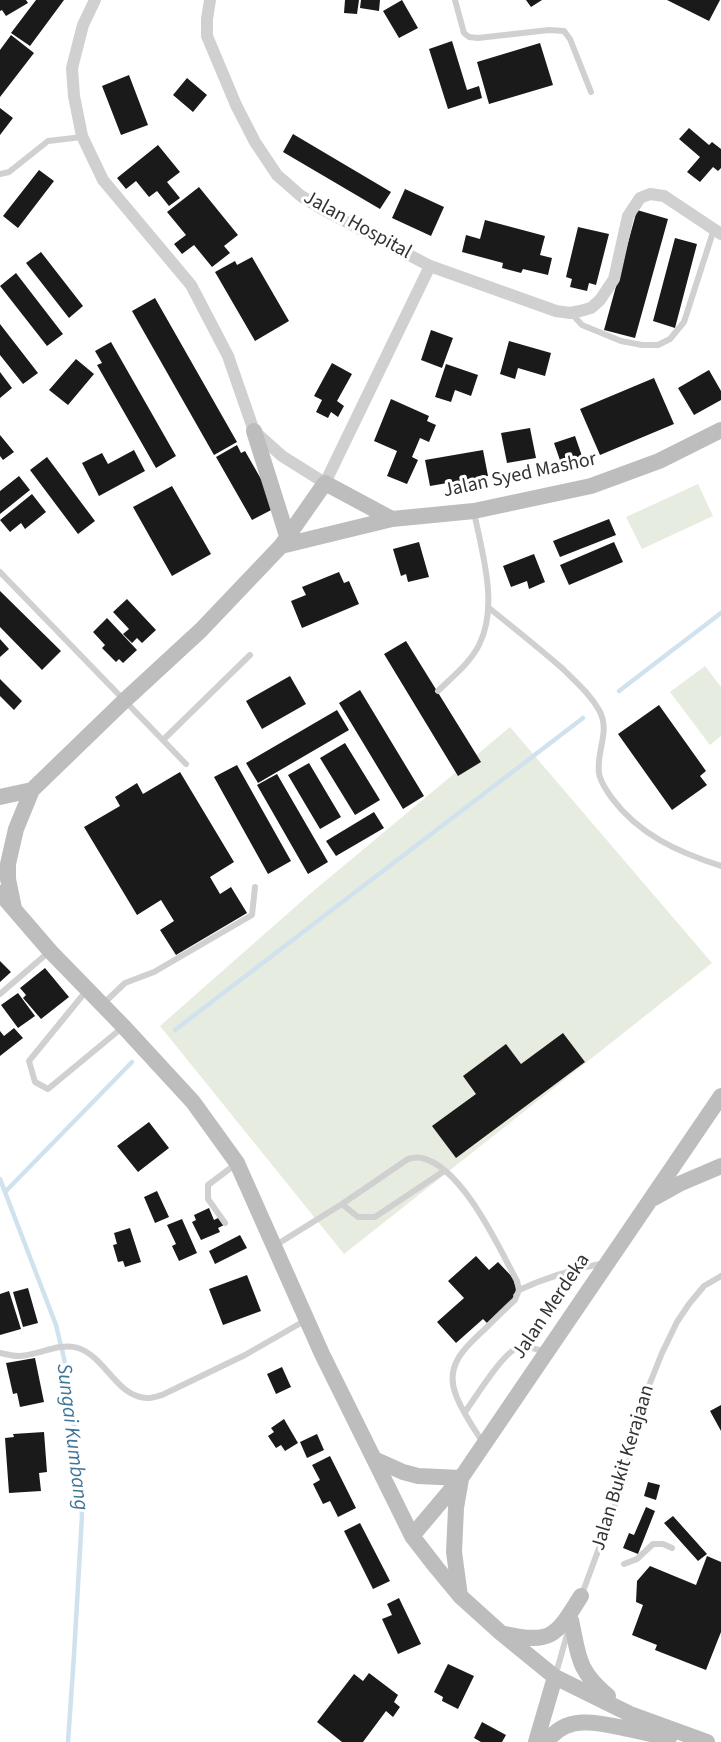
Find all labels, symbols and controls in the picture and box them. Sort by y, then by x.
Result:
street label: Jalan Hospital [299,187,415,265]
street label: Jalan Syed Mashor [441,448,599,504]
street label: Jalan Merdeka [508,1250,596,1364]
water label: Sungai Kumbang [49,1362,93,1512]
street label: Jalan Bukit Kerajaan [587,1382,661,1554]

